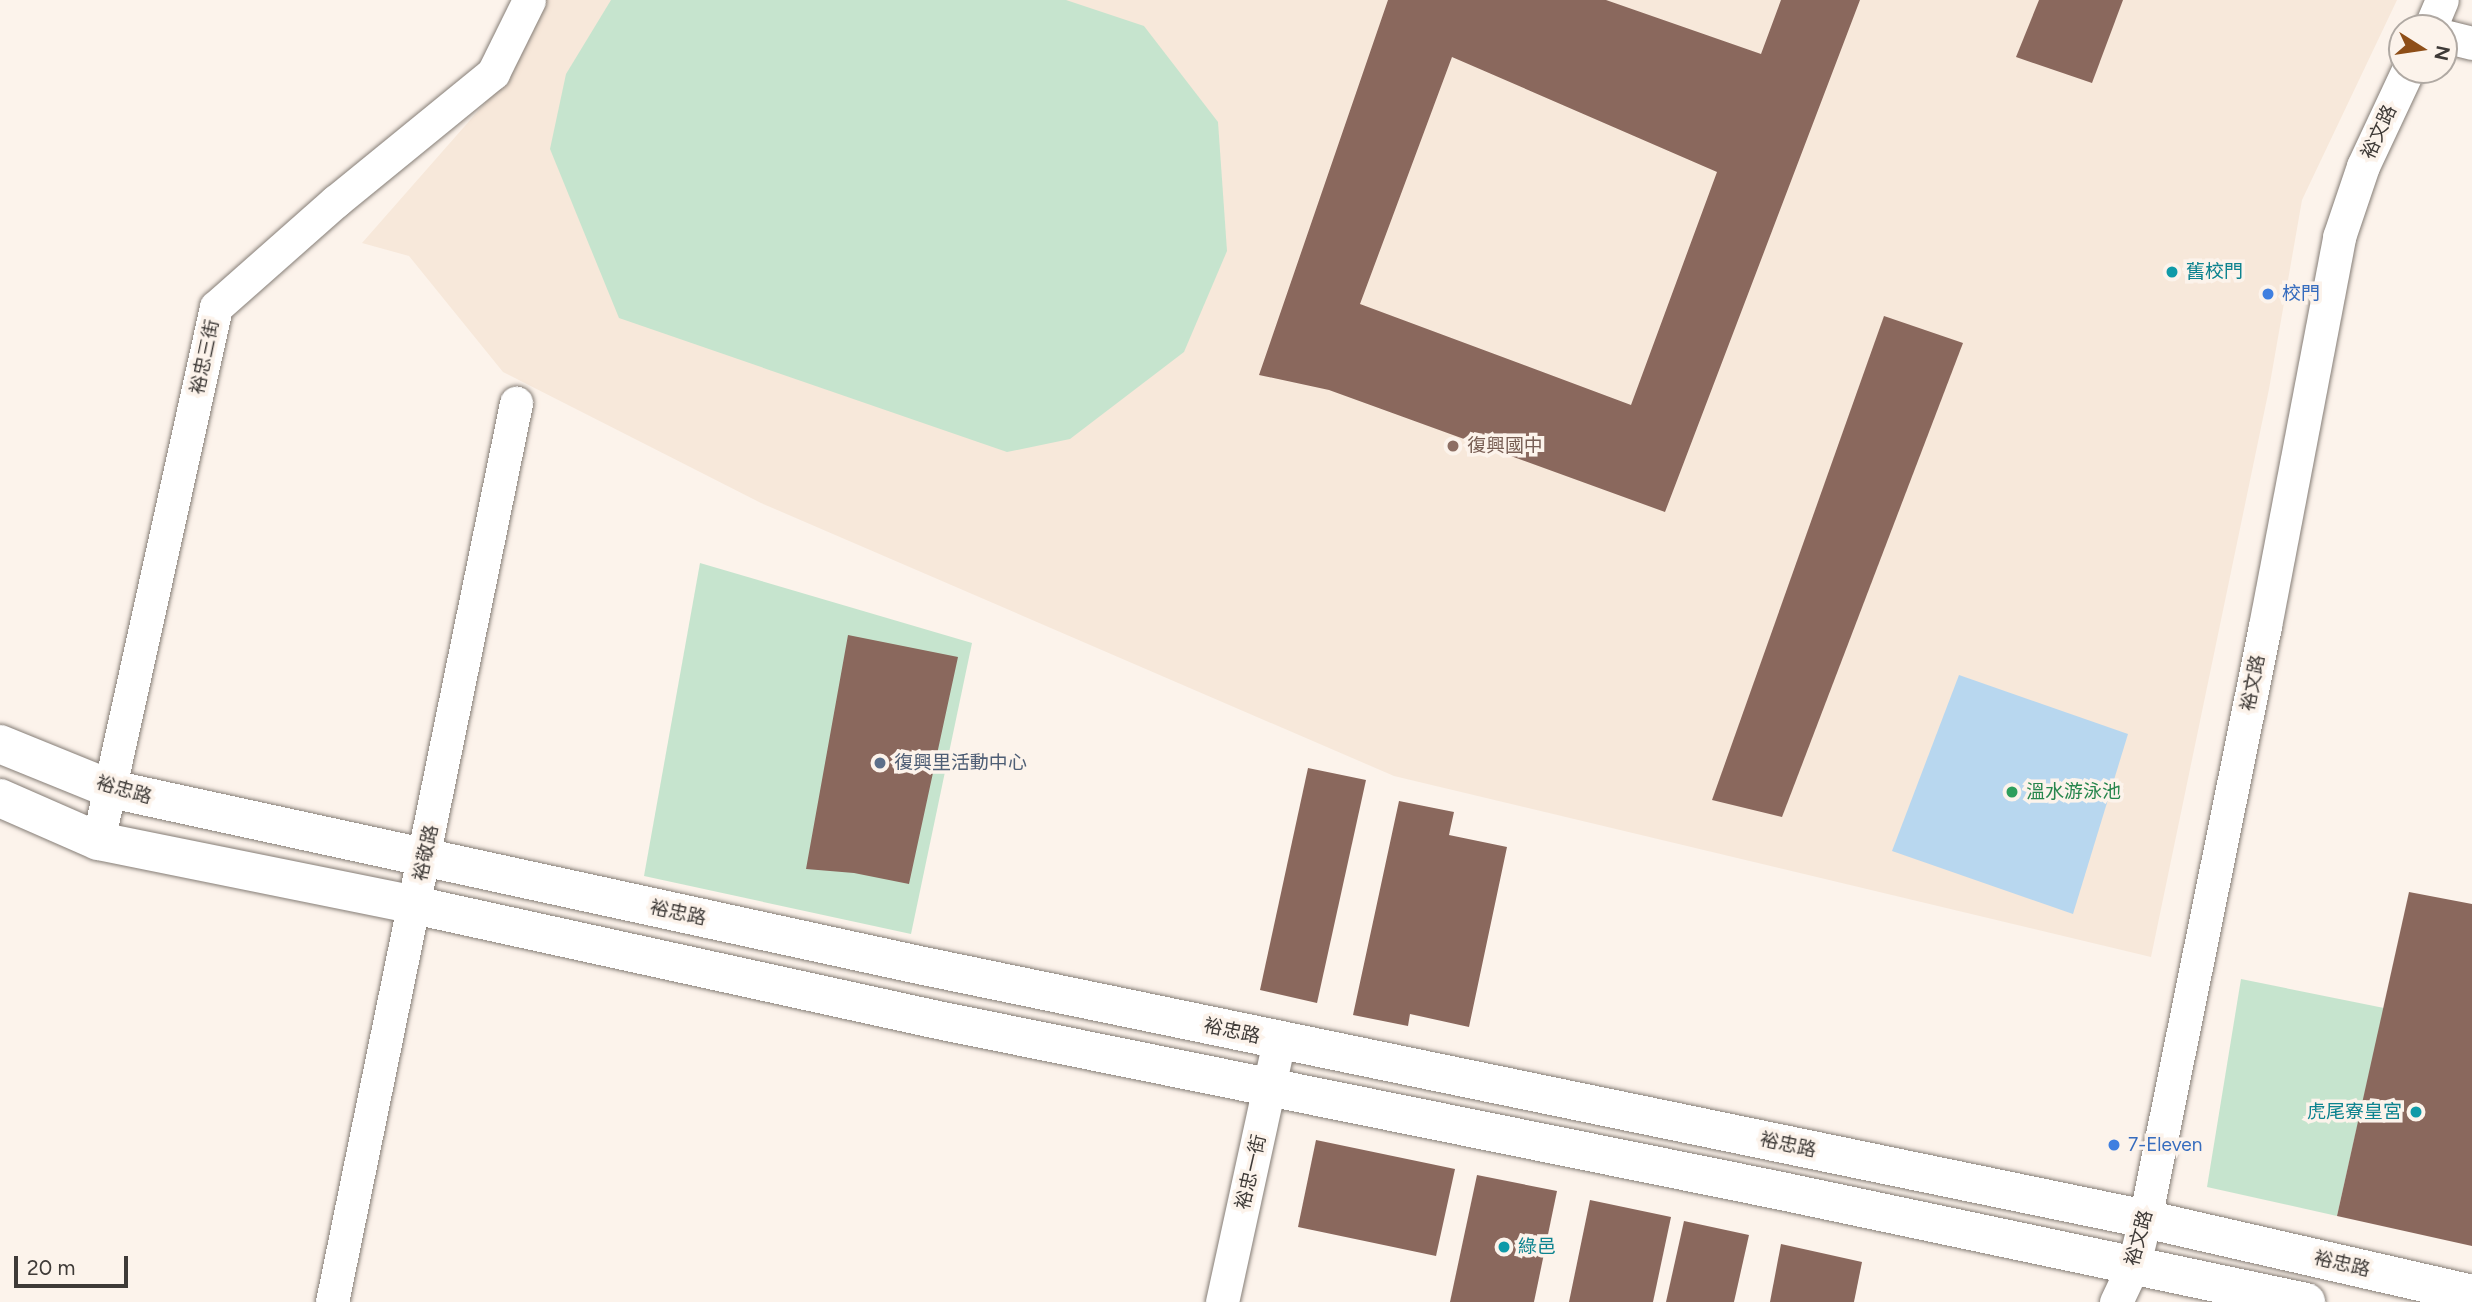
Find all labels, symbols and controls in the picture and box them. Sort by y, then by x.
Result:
north arrow [2388,14,2458,84]
text: N [2429,43,2455,63]
street label: 裕文路 [2357,101,2401,163]
place label: 舊校門 [2186,261,2243,283]
marker: 舊校門 [2164,264,2180,280]
place label: 校門 [2282,283,2320,305]
marker: 校門 [2260,286,2276,302]
street label: 裕忠三街 [186,317,224,397]
place label: 復興國中 [1467,435,1543,457]
marker: 復興國中 [1445,438,1461,454]
street label: 裕文路 [2236,653,2270,713]
place label: 復興里活動中心 [894,752,1027,774]
marker: 復興里活動中心 [872,755,888,771]
street label: 裕忠路 [93,771,155,809]
place label: 溫水游泳池 [2026,781,2121,803]
marker: 溫水游泳池 [2004,784,2020,800]
street label: 裕敬路 [409,823,443,883]
street label: 裕忠路 [648,896,708,930]
street label: 裕忠路 [1202,1014,1262,1048]
place label: 虎尾寮皇宮 [2307,1101,2402,1123]
marker: 虎尾寮皇宮 [2408,1104,2424,1120]
street label: 裕忠路 [1758,1128,1818,1162]
street label: 裕忠一街 [1231,1132,1271,1212]
place label: 7-Eleven [2128,1134,2202,1156]
marker: 7-Eleven [2106,1137,2122,1153]
street label: 裕文路 [2121,1208,2157,1268]
place label: 綠邑 [1518,1236,1556,1258]
marker: 綠邑 [1496,1239,1512,1255]
scale bar [18,1242,131,1286]
street label: 裕忠路 [2312,1246,2372,1282]
text: 20 m [27,1255,75,1280]

